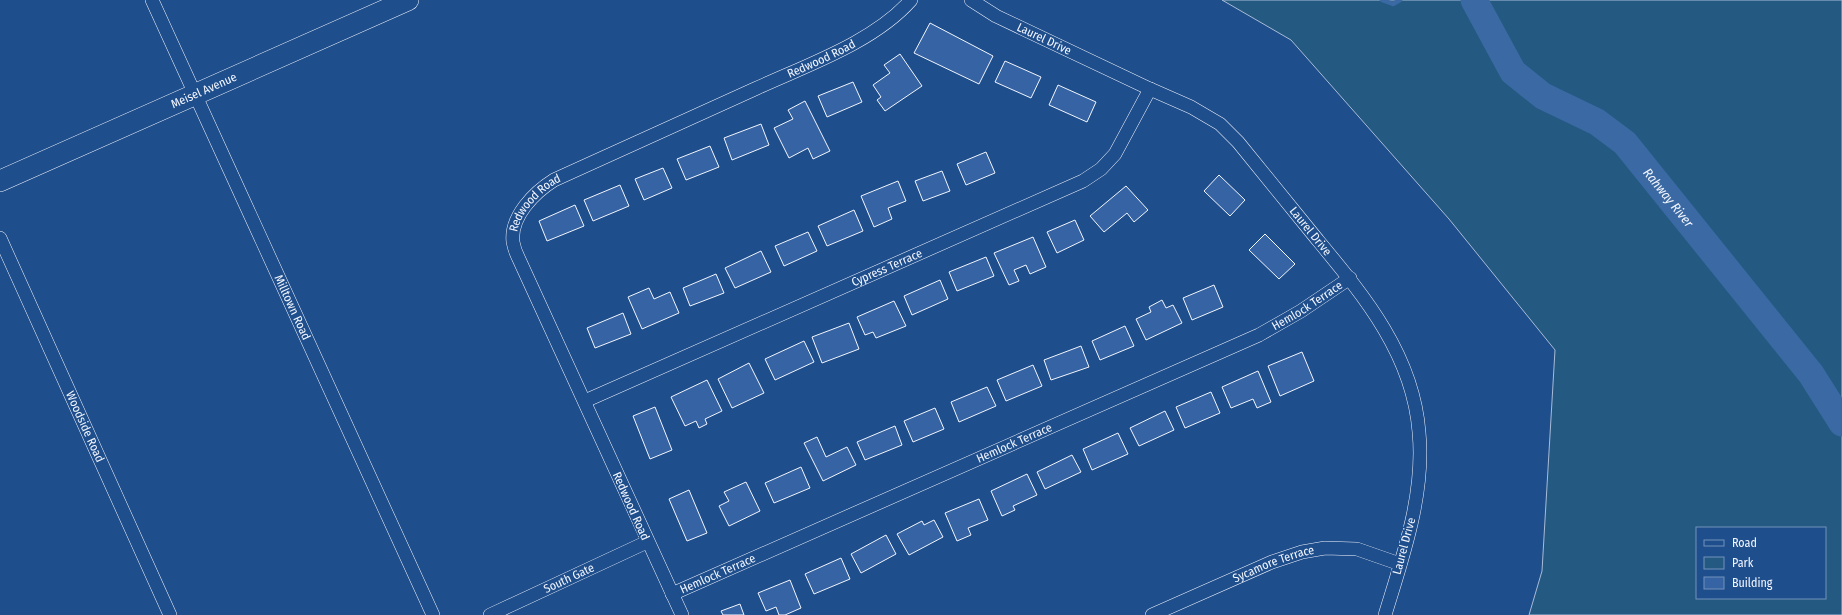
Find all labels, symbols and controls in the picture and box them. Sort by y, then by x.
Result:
street label: Laurel Drive [1015,20,1074,58]
street label: Redwood Road [785,37,858,81]
street label: Meisel Avenue [169,70,239,111]
water label: Rahway River [1641,165,1697,230]
street label: Redwood Road [506,171,563,233]
street label: Laurel Drive [1287,204,1335,258]
street label: Cypress Terrace [849,246,924,289]
street label: Milltown Road [272,273,313,342]
street label: Hemlock Terrace [1269,278,1345,333]
street label: Woodside Road [63,389,107,464]
street label: Hemlock Terrace [974,420,1054,466]
street label: Redwood Road [610,470,652,542]
street label: Laurel Drive [1390,516,1418,576]
legend [1696,527,1826,599]
text: Road [1732,536,1757,550]
street label: Sycamore Terrace [1231,543,1315,585]
street label: Hemlock Terrace [678,551,758,597]
text: Park [1732,556,1754,570]
street label: South Gate [541,561,596,596]
text: Building [1732,576,1773,590]

